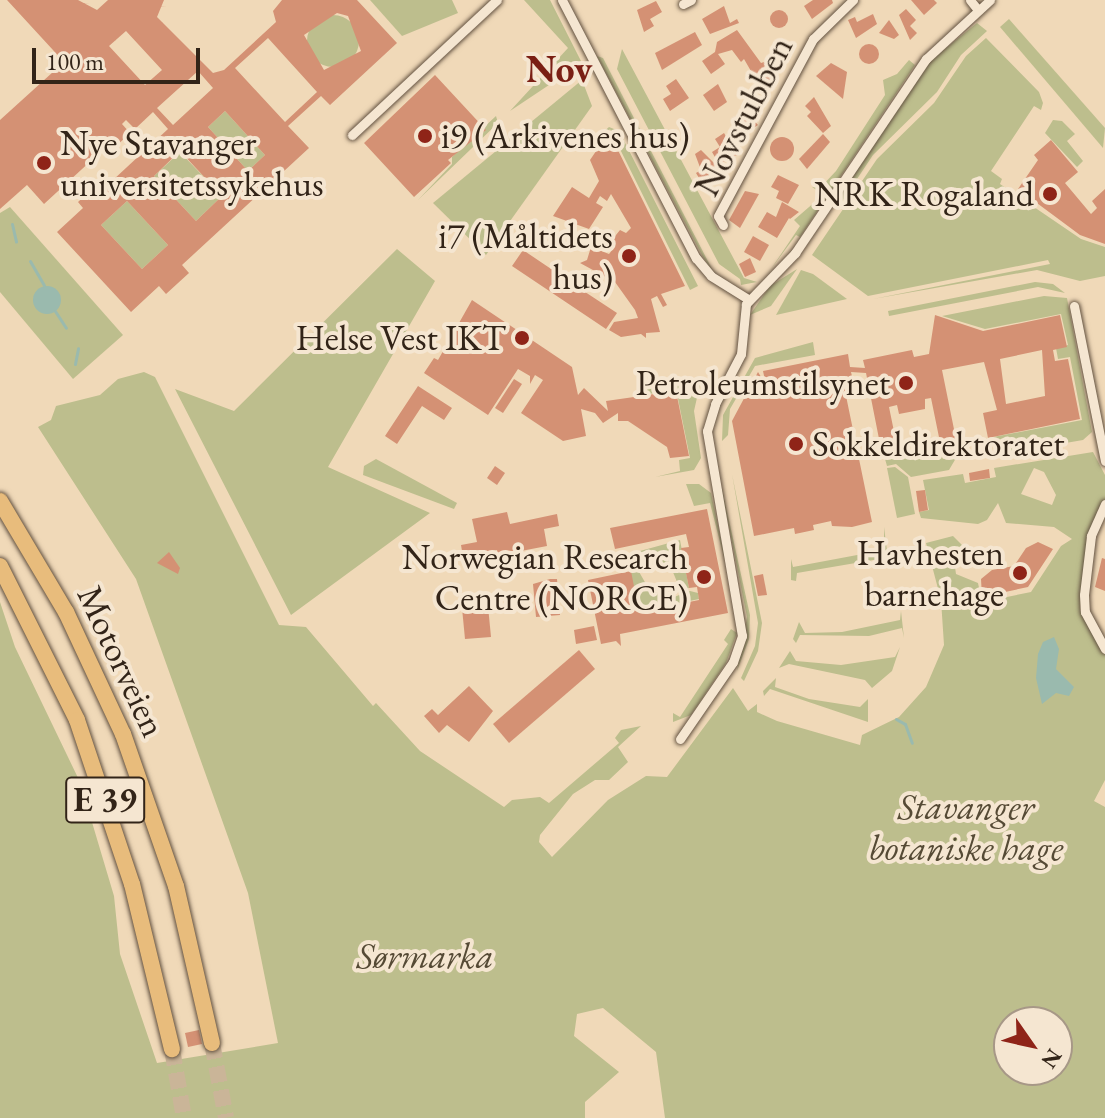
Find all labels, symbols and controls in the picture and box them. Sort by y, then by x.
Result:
street label: Novstubben [684,29,802,203]
scale bar [36,32,204,82]
text: 100 m [46,46,104,77]
district label: Nov [526,46,592,92]
place label: i9 (Arkivenes hus) [441,114,690,158]
place label: Nye Stavanger universitetssykehus [60,120,324,205]
marker: i9 (Arkivenes hus) [416,127,434,145]
marker: Nye Stavanger universitetssykehus [35,154,53,172]
place label: NRK Rogaland [814,172,1034,216]
marker: NRK Rogaland [1041,185,1059,203]
place label: i7 (Måltidets hus) [438,213,613,298]
marker: i7 (Måltidets hus) [620,247,638,265]
place label: Helse Vest IKT [296,316,506,360]
marker: Helse Vest IKT [513,329,531,347]
place label: Petroleumstilsynet [636,361,890,405]
marker: Petroleumstilsynet [897,374,915,392]
place label: Sokkeldirektoratet [812,422,1065,466]
marker: Sokkeldirektoratet [787,435,805,453]
place label: Havhesten barnehage [857,530,1004,615]
place label: Norwegian Research Centre (NORCE) [402,534,688,619]
marker: Havhesten barnehage [1011,564,1029,582]
marker: Norwegian Research Centre (NORCE) [695,568,713,586]
street label: Motorveien [68,579,176,743]
road number: E 39 [65,770,145,830]
park label: Stavanger botaniske hage [869,784,1063,869]
park label: Sørmarka [356,934,494,978]
north arrow [993,1006,1073,1086]
text: N [1035,1043,1069,1074]

